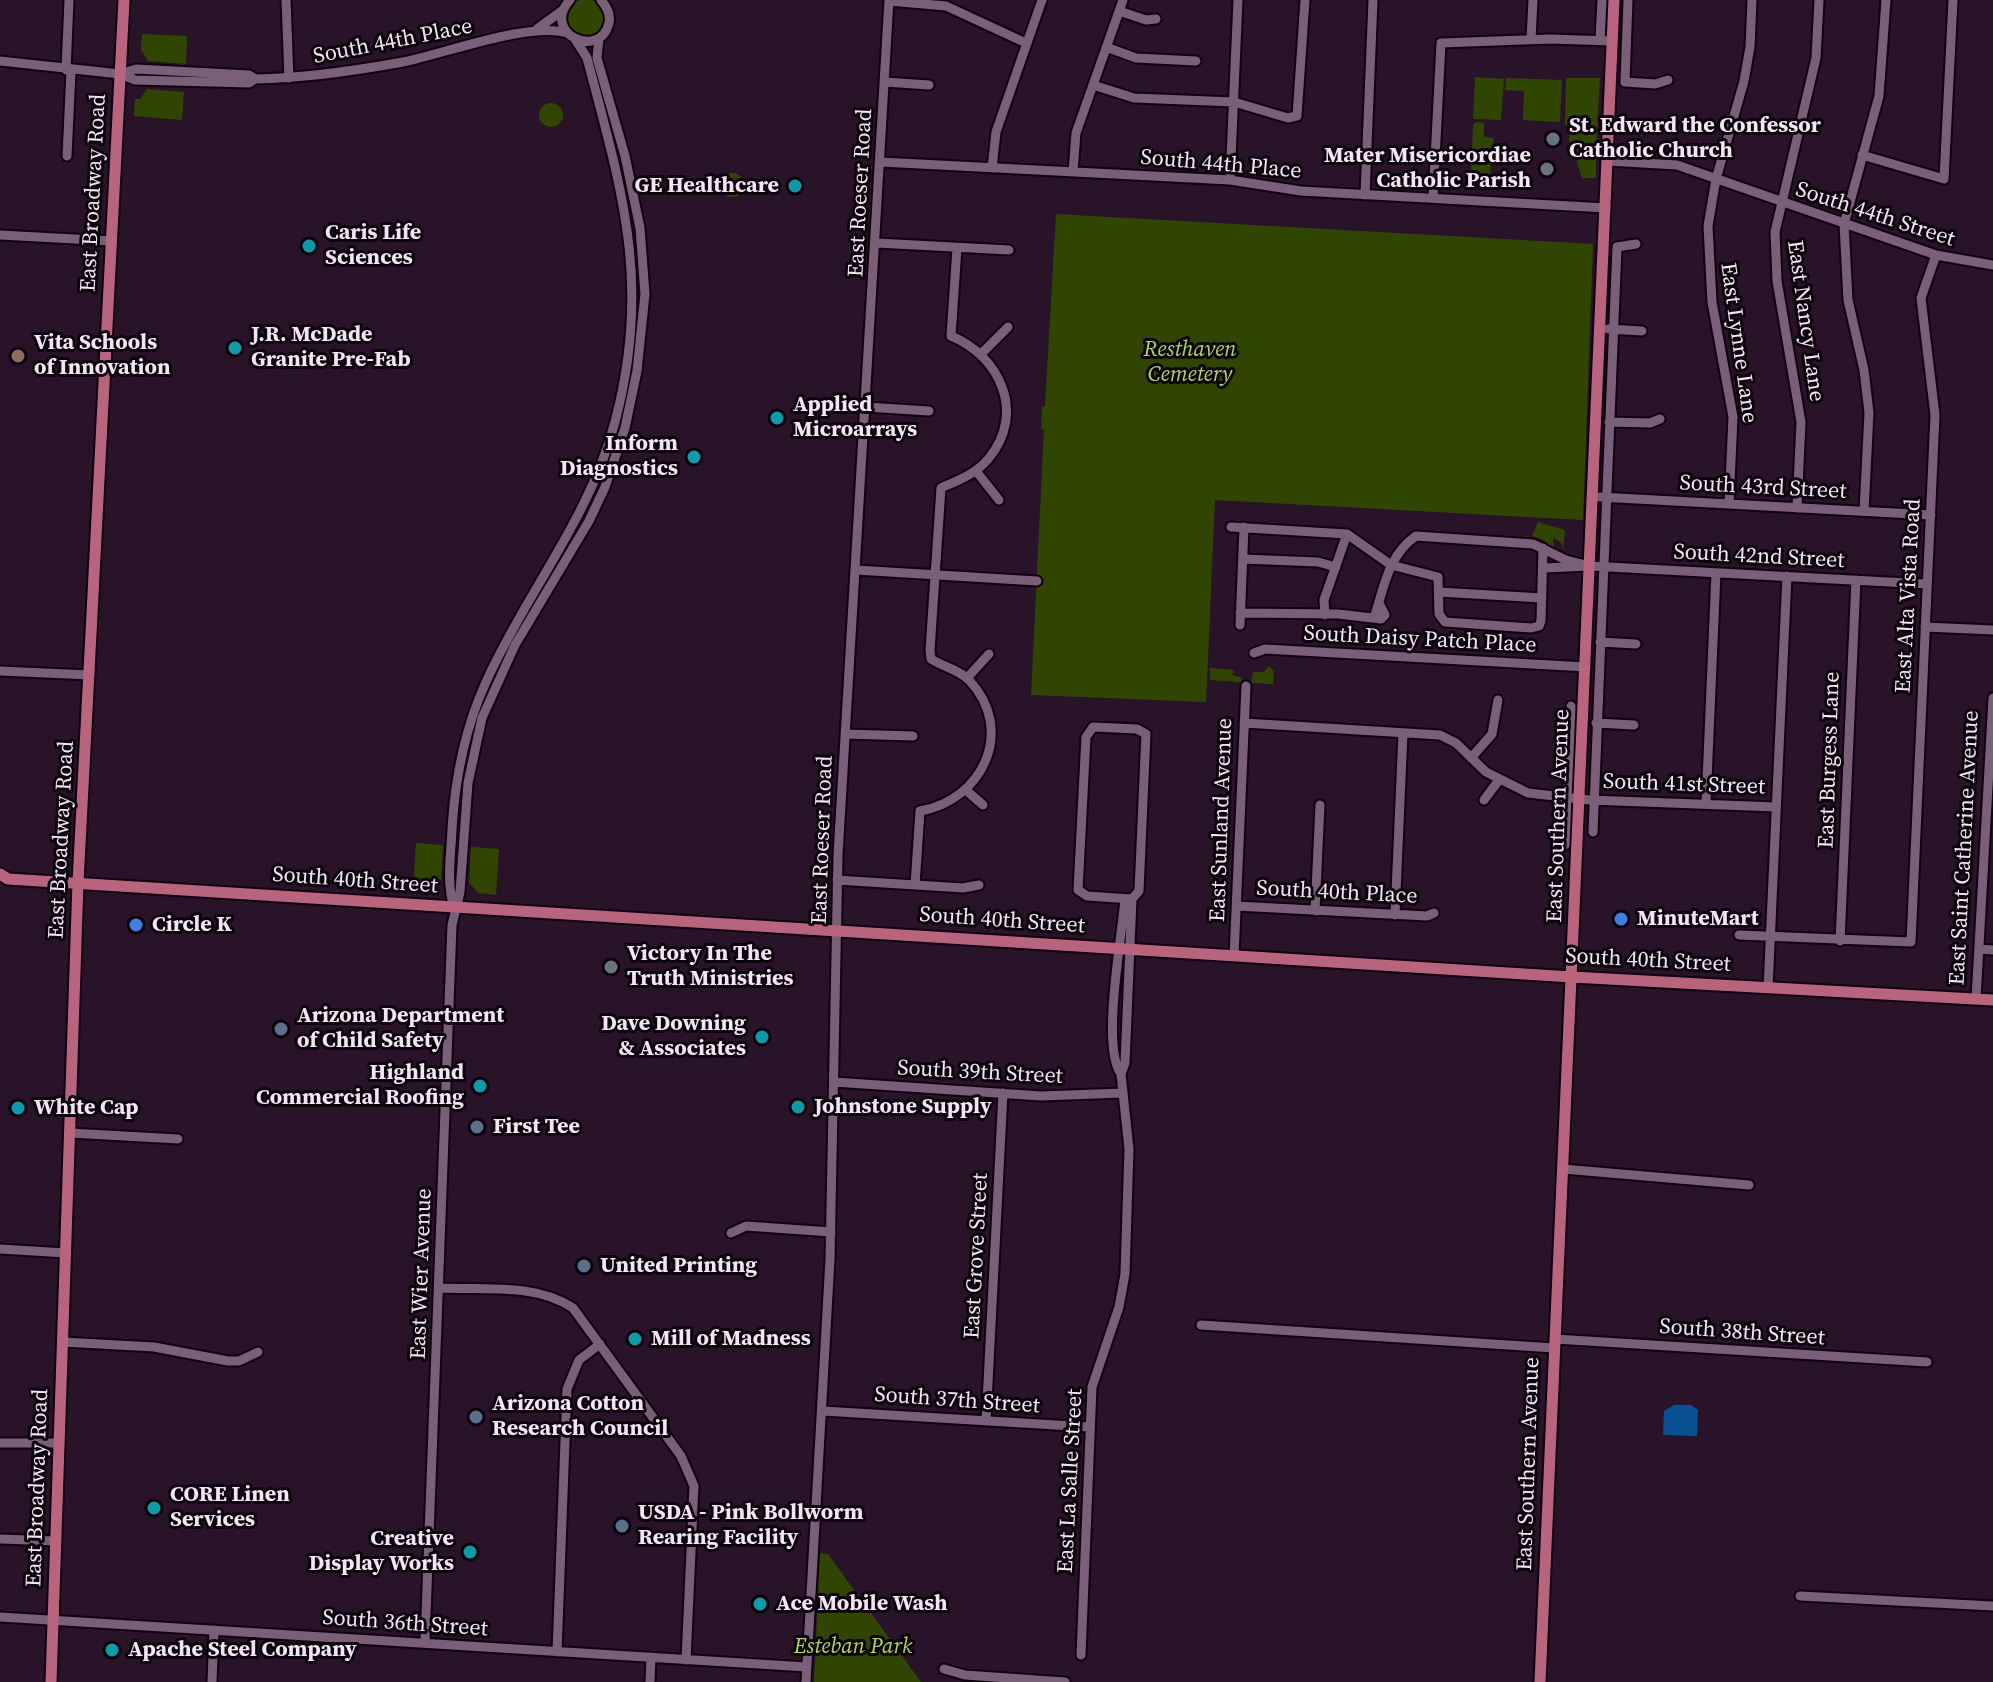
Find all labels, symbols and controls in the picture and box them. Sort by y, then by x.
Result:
street label: South 44th Place [311,14,475,70]
street label: East Broadway Road [76,93,112,293]
street label: East Roeser Road [843,108,879,278]
place label: St. Edward the Confessor Catholic Church [1569,113,1821,164]
marker: St. Edward the Confessor Catholic Church [1544,130,1562,148]
place label: Mater Misericordiae Catholic Parish [1324,143,1531,194]
street label: South 44th Place [1139,145,1303,185]
marker: Mater Misericordiae Catholic Parish [1538,160,1556,178]
place label: GE Healthcare [635,173,779,199]
marker: GE Healthcare [786,177,804,195]
street label: South 44th Street [1792,177,1958,253]
place label: Caris Life Sciences [325,220,421,272]
marker: Caris Life Sciences [300,237,318,255]
street label: East Nancy Lane [1781,239,1829,403]
street label: East Lynne Lane [1714,261,1762,425]
place label: J.R. McDade Granite Pre-Fab [251,322,411,374]
place label: Vita Schools of Innovation [34,330,171,382]
park label: Resthaven Cemetery [1144,337,1236,388]
marker: J.R. McDade Granite Pre-Fab [226,339,244,357]
marker: Vita Schools of Innovation [9,347,27,365]
place label: Applied Microarrays [793,392,917,444]
marker: Applied Microarrays [768,409,786,427]
place label: Inform Diagnostics [560,431,678,482]
marker: Inform Diagnostics [685,448,703,466]
street label: South 43rd Street [1679,470,1847,506]
street label: East Alta Vista Road [1891,498,1927,694]
street label: South 42nd Street [1673,539,1845,575]
street label: South Daisy Patch Place [1303,621,1537,659]
street label: East Burgess Lane [1814,671,1846,849]
street label: East Southern Avenue [1542,709,1576,923]
street label: East Saint Catherine Avenue [1945,710,1985,986]
street label: East Sunland Avenue [1205,718,1239,922]
street label: East Broadway Road [44,740,80,940]
street label: East Roeser Road [807,755,839,925]
street label: South 41st Street [1603,769,1765,801]
street label: South 40th Street [271,862,439,900]
street label: South 40th Place [1256,876,1418,910]
street label: South 40th Street [918,902,1086,940]
place label: MinuteMart [1637,906,1759,932]
marker: MinuteMart [1612,910,1630,928]
place label: Circle K [152,912,232,938]
marker: Circle K [127,916,145,934]
place label: Victory In The Truth Ministries [627,941,794,992]
street label: South 40th Street [1565,943,1731,979]
marker: Victory In The Truth Ministries [602,958,620,976]
place label: Arizona Department of Child Safety [297,1003,504,1054]
place label: Dave Downing & Associates [601,1011,746,1062]
marker: Arizona Department of Child Safety [272,1020,290,1038]
marker: Dave Downing & Associates [753,1028,771,1046]
street label: South 39th Street [897,1055,1063,1091]
place label: Highland Commercial Roofing [256,1060,464,1112]
marker: Highland Commercial Roofing [471,1077,489,1095]
place label: Johnstone Supply [814,1094,992,1120]
place label: White Cap [34,1095,138,1121]
marker: Johnstone Supply [789,1098,807,1116]
marker: White Cap [9,1099,27,1117]
place label: First Tee [493,1114,580,1140]
marker: First Tee [468,1118,486,1136]
street label: East Grove Street [959,1172,995,1340]
street label: East Wier Avenue [406,1188,438,1360]
place label: United Printing [600,1253,757,1279]
marker: United Printing [575,1257,593,1275]
street label: South 38th Street [1658,1314,1826,1352]
place label: Mill of Madness [651,1326,811,1352]
marker: Mill of Madness [626,1330,644,1348]
street label: East Southern Avenue [1512,1357,1546,1571]
street label: South 37th Street [873,1382,1041,1420]
street label: East Broadway Road [21,1388,55,1588]
street label: East La Salle Street [1053,1388,1089,1574]
place label: Arizona Cotton Research Council [492,1391,668,1442]
marker: Arizona Cotton Research Council [467,1408,485,1426]
place label: CORE Linen Services [170,1482,290,1534]
marker: CORE Linen Services [145,1499,163,1517]
place label: USDA - Pink Bollworm Rearing Facility [638,1500,863,1552]
marker: USDA - Pink Bollworm Rearing Facility [613,1517,631,1535]
place label: Creative Display Works [309,1526,454,1578]
marker: Creative Display Works [461,1543,479,1561]
place label: Ace Mobile Wash [776,1591,947,1617]
marker: Ace Mobile Wash [751,1595,769,1613]
street label: South 36th Street [321,1605,489,1643]
park label: Esteban Park [794,1634,912,1660]
place label: Apache Steel Company [128,1637,357,1663]
marker: Apache Steel Company [103,1641,121,1659]

